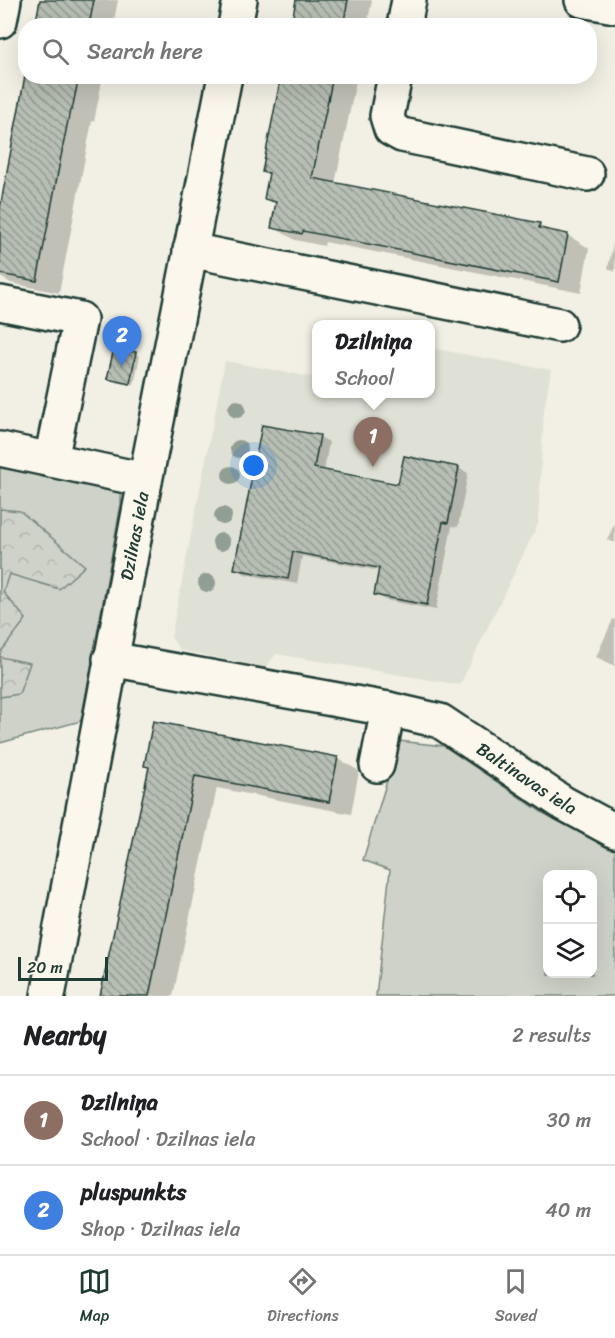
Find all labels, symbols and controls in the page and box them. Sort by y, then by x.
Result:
search box [18,18,597,84]
text: Search here [87,32,203,71]
icon: search [39,35,72,68]
pin: 2 [102,316,142,366]
popup [312,320,435,398]
text: Dzilniņa [335,322,412,361]
text: School [335,361,394,396]
pin: 1 [354,418,392,467]
your location [239,451,268,480]
street label: Dzilnas iela [111,488,159,583]
street label: Baltinavas iela [470,733,583,824]
map controls [543,870,597,978]
button: locate [543,870,597,924]
button: layers [543,924,597,978]
text: 20 m [27,953,63,982]
scale bar [18,954,108,982]
text: Nearby [24,1012,106,1058]
text: 2 results [512,1018,591,1053]
text: Dzilniņa [81,1083,158,1122]
text: 1 [39,1103,48,1138]
text: 30 m [547,1103,591,1138]
text: School · Dzilnas iela [81,1122,255,1157]
text: pluspunkts [81,1173,186,1212]
text: 2 [38,1193,49,1228]
text: 40 m [545,1193,591,1228]
text: Shop · Dzilnas iela [81,1212,240,1247]
tab: Map [78,1265,111,1330]
tab: Directions [267,1265,339,1330]
tab: Saved [495,1265,537,1330]

